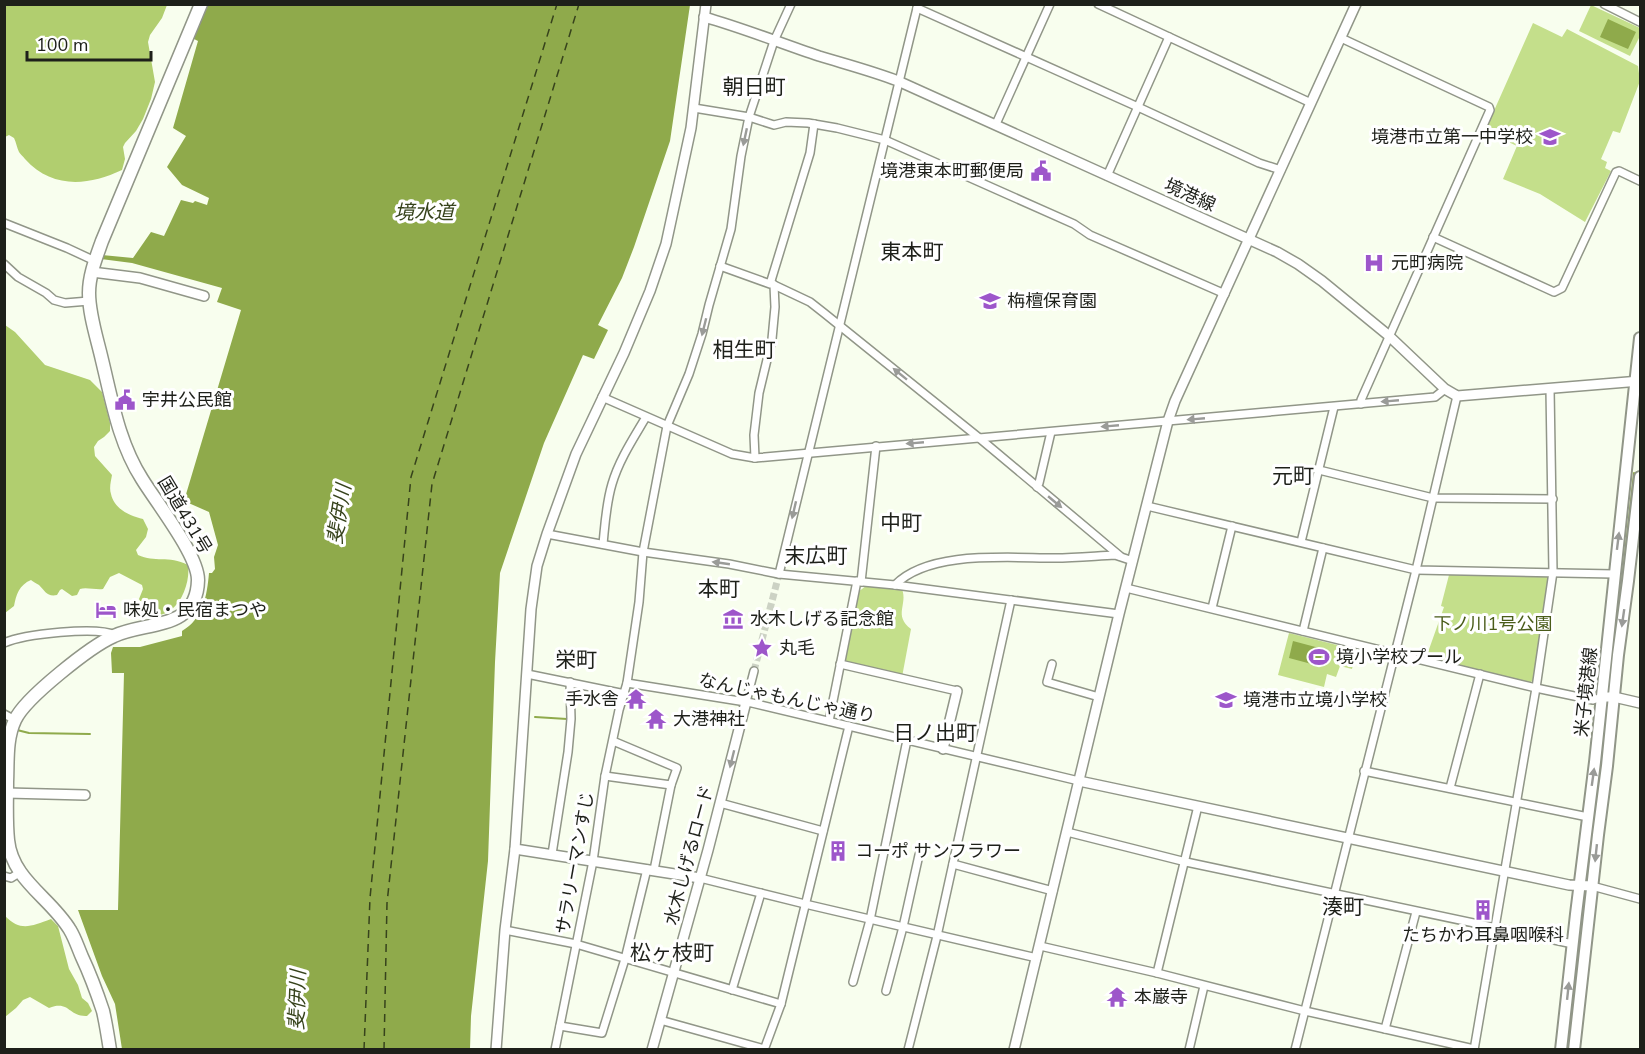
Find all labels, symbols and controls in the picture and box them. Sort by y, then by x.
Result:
scale bar [27,24,152,62]
text: 100 m [36,33,88,57]
district label: 朝日町 [723,73,786,101]
place label: 境港市立第一中学校 [1371,125,1533,149]
school or university icon: 境港市立第一中学校 [1538,125,1562,149]
one-way arrow [740,127,749,146]
place label: 境港東本町郵便局 [880,159,1024,183]
public building icon: 境港東本町郵便局 [1029,159,1053,183]
street label: 境港線 [1160,173,1220,217]
water label: 境水道 [394,199,457,226]
district label: 東本町 [881,238,944,266]
hospital icon: 元町病院 [1362,251,1386,275]
place label: 元町病院 [1391,251,1463,275]
school or university icon: 栴檀保育園 [978,289,1002,313]
place label: 栴檀保育園 [1007,289,1097,313]
one-way arrow [698,318,708,336]
district label: 相生町 [713,336,776,364]
one-way arrow [892,368,908,381]
public building icon: 宇井公民館 [113,388,137,412]
place label: 宇井公民館 [142,388,232,412]
one-way arrow [1380,396,1399,406]
one-way arrow [1186,414,1205,424]
one-way arrow [1100,421,1119,431]
one-way arrow [906,438,925,448]
district label: 元町 [1272,462,1314,490]
street label: 国道431号 [152,472,218,558]
water label: 斐伊川 [321,480,358,546]
one-way arrow [1047,495,1063,508]
one-way arrow [789,501,798,520]
district label: 中町 [880,509,922,537]
one-way arrow [1613,532,1623,551]
district label: 末広町 [785,542,848,570]
one-way arrow [712,558,731,567]
district label: 本町 [698,575,740,603]
hotel icon: 味処・民宿まつや [94,598,118,622]
place label: 味処・民宿まつや [123,598,267,622]
museum icon: 水木しげる記念館 [721,607,745,631]
place label: 水木しげる記念館 [750,607,894,631]
one-way arrow [1618,609,1627,628]
park label: 下ノ川1号公園 [1434,612,1552,636]
place icon: 丸毛 [750,636,774,660]
place label: 丸毛 [779,636,815,660]
sports icon: 境小学校プール [1307,645,1331,669]
place label: 境小学校プール [1336,645,1462,669]
district label: 栄町 [555,646,597,674]
street label: 米子境港線 [1569,646,1603,738]
street label: なんじゃもんじゃ通り [696,668,878,728]
place label: 手水舎 [565,687,619,711]
temple icon: 手水舎 [624,687,648,711]
school or university icon: 境港市立境小学校 [1214,688,1238,712]
place label: 境港市立境小学校 [1243,688,1387,712]
temple icon: 大港神社 [644,707,668,731]
place label: 大港神社 [673,707,745,731]
district label: 日ノ出町 [893,719,977,747]
one-way arrow [726,750,736,768]
one-way arrow [1589,767,1598,786]
street label: 水木しげるロード [659,782,719,928]
street label: サラリーマンすじ [551,790,599,936]
building icon: コーポ サンフラワー [826,839,850,863]
place label: コーポ サンフラワー [855,839,1021,863]
one-way arrow [1591,844,1600,863]
district label: 湊町 [1322,893,1364,921]
building icon: たちかわ耳鼻咽喉科 [1471,898,1495,922]
place label: たちかわ耳鼻咽喉科 [1402,923,1564,947]
district label: 松ヶ枝町 [630,939,714,967]
water label: 斐伊川 [283,968,312,1030]
one-way arrow [1563,982,1573,1001]
temple icon: 本巌寺 [1105,985,1129,1009]
place label: 本巌寺 [1134,985,1188,1009]

